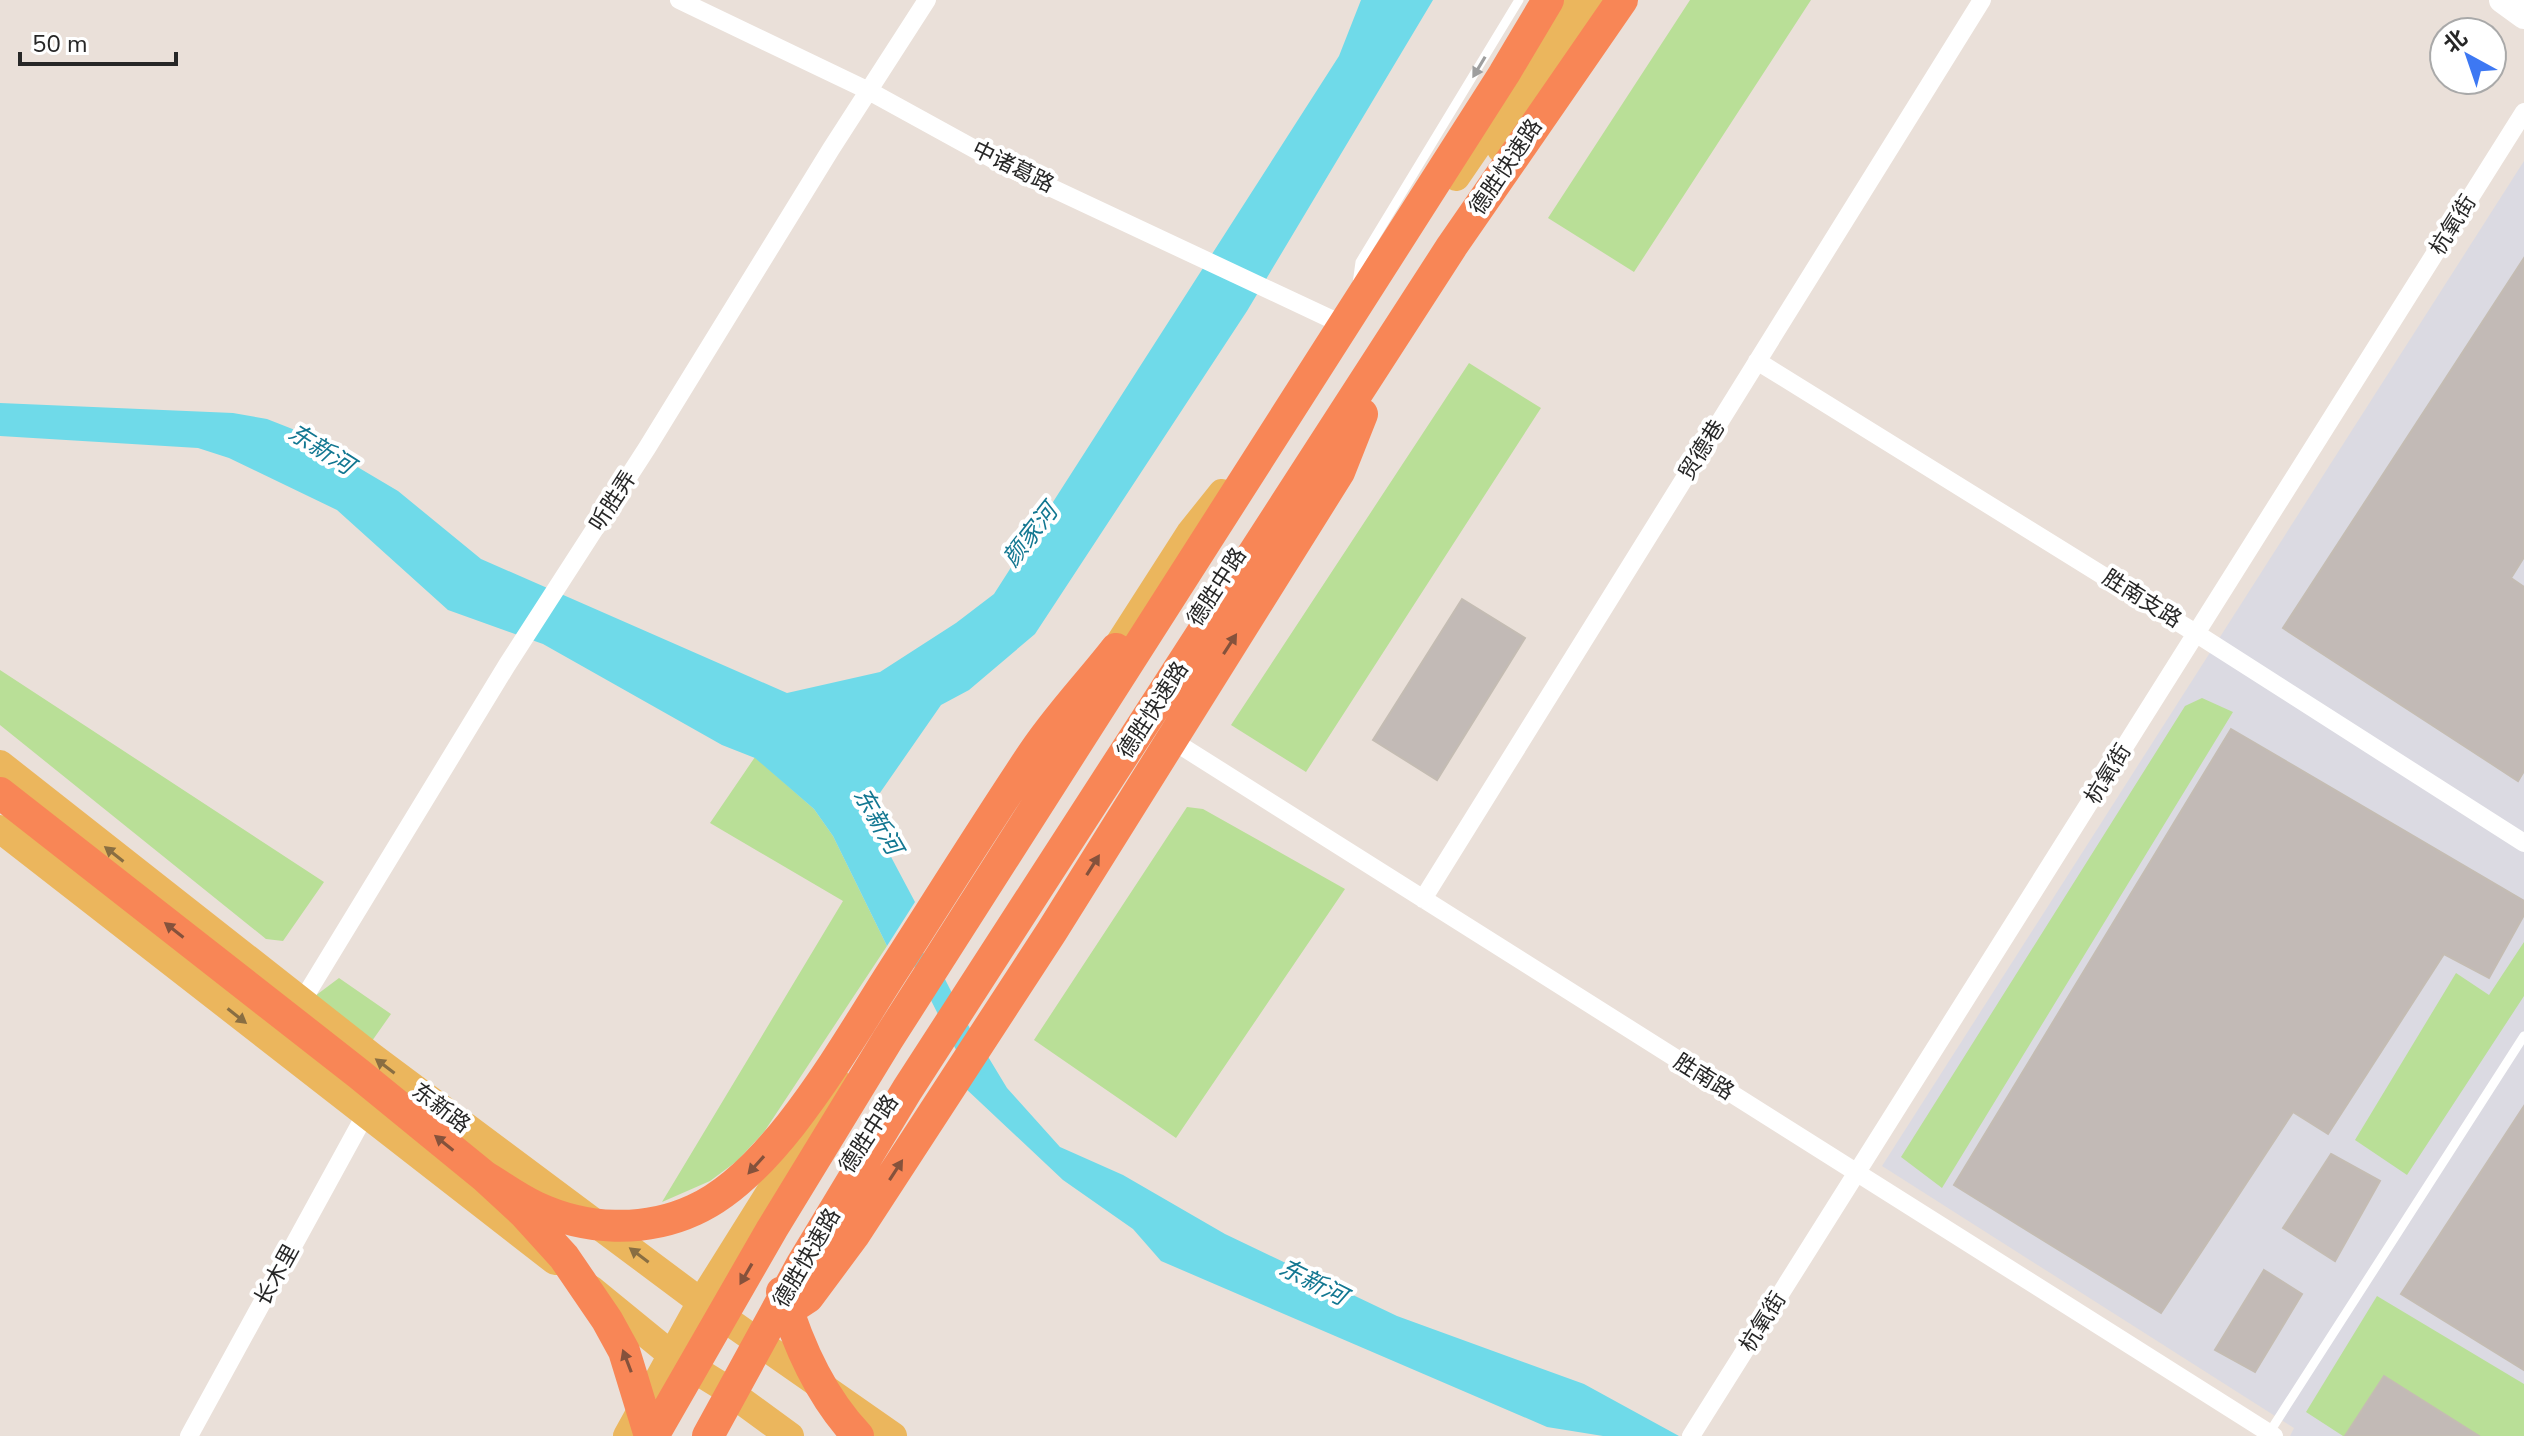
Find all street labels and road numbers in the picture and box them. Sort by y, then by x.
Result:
street label: 德胜快速路 [1463,113,1549,221]
street label: 中诸葛路 [967,134,1059,200]
street label: 杭氧街 [2423,189,2483,261]
street label: 贸德巷 [1672,414,1732,486]
street label: 听胜弄 [582,465,644,537]
street label: 德胜中路 [1180,542,1254,632]
street label: 胜南支路 [2097,563,2187,635]
street label: 德胜快速路 [1110,656,1196,764]
street label: 杭氧街 [2078,738,2138,810]
street label: 胜南路 [1668,1047,1740,1107]
street label: 东新路 [406,1076,476,1140]
street label: 德胜中路 [832,1089,906,1179]
street label: 德胜快速路 [767,1203,847,1313]
street label: 长木里 [248,1239,306,1311]
street label: 杭氧街 [1733,1286,1793,1358]

